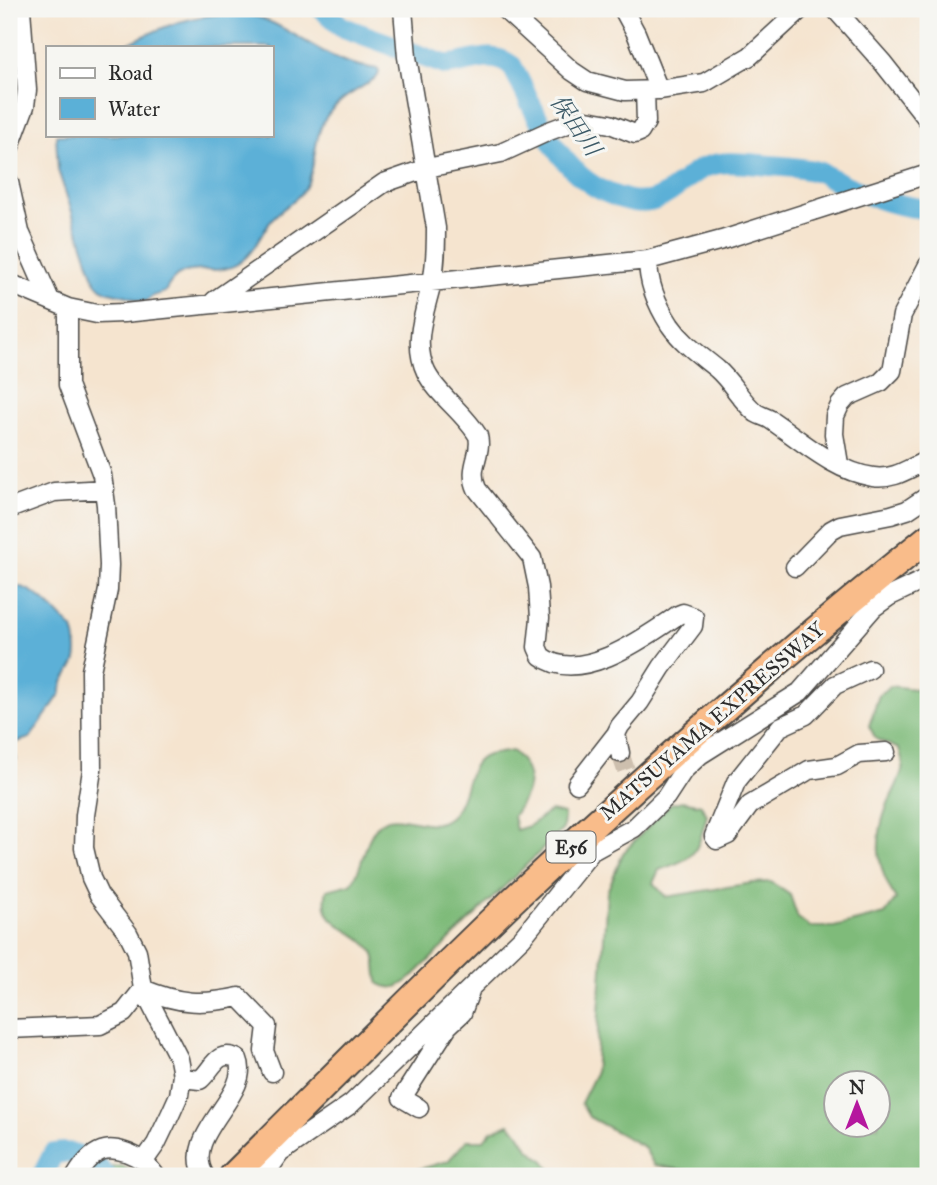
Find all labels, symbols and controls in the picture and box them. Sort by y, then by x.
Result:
legend [46,46,273,136]
text: Road [108,60,153,86]
water label: 保田川 [545,89,609,164]
text: Water [108,96,160,122]
street label: MATSUYAMA EXPRESSWAY [594,616,830,826]
road number: E56 [546,832,596,862]
north arrow [822,1070,892,1140]
text: N [849,1076,865,1099]

